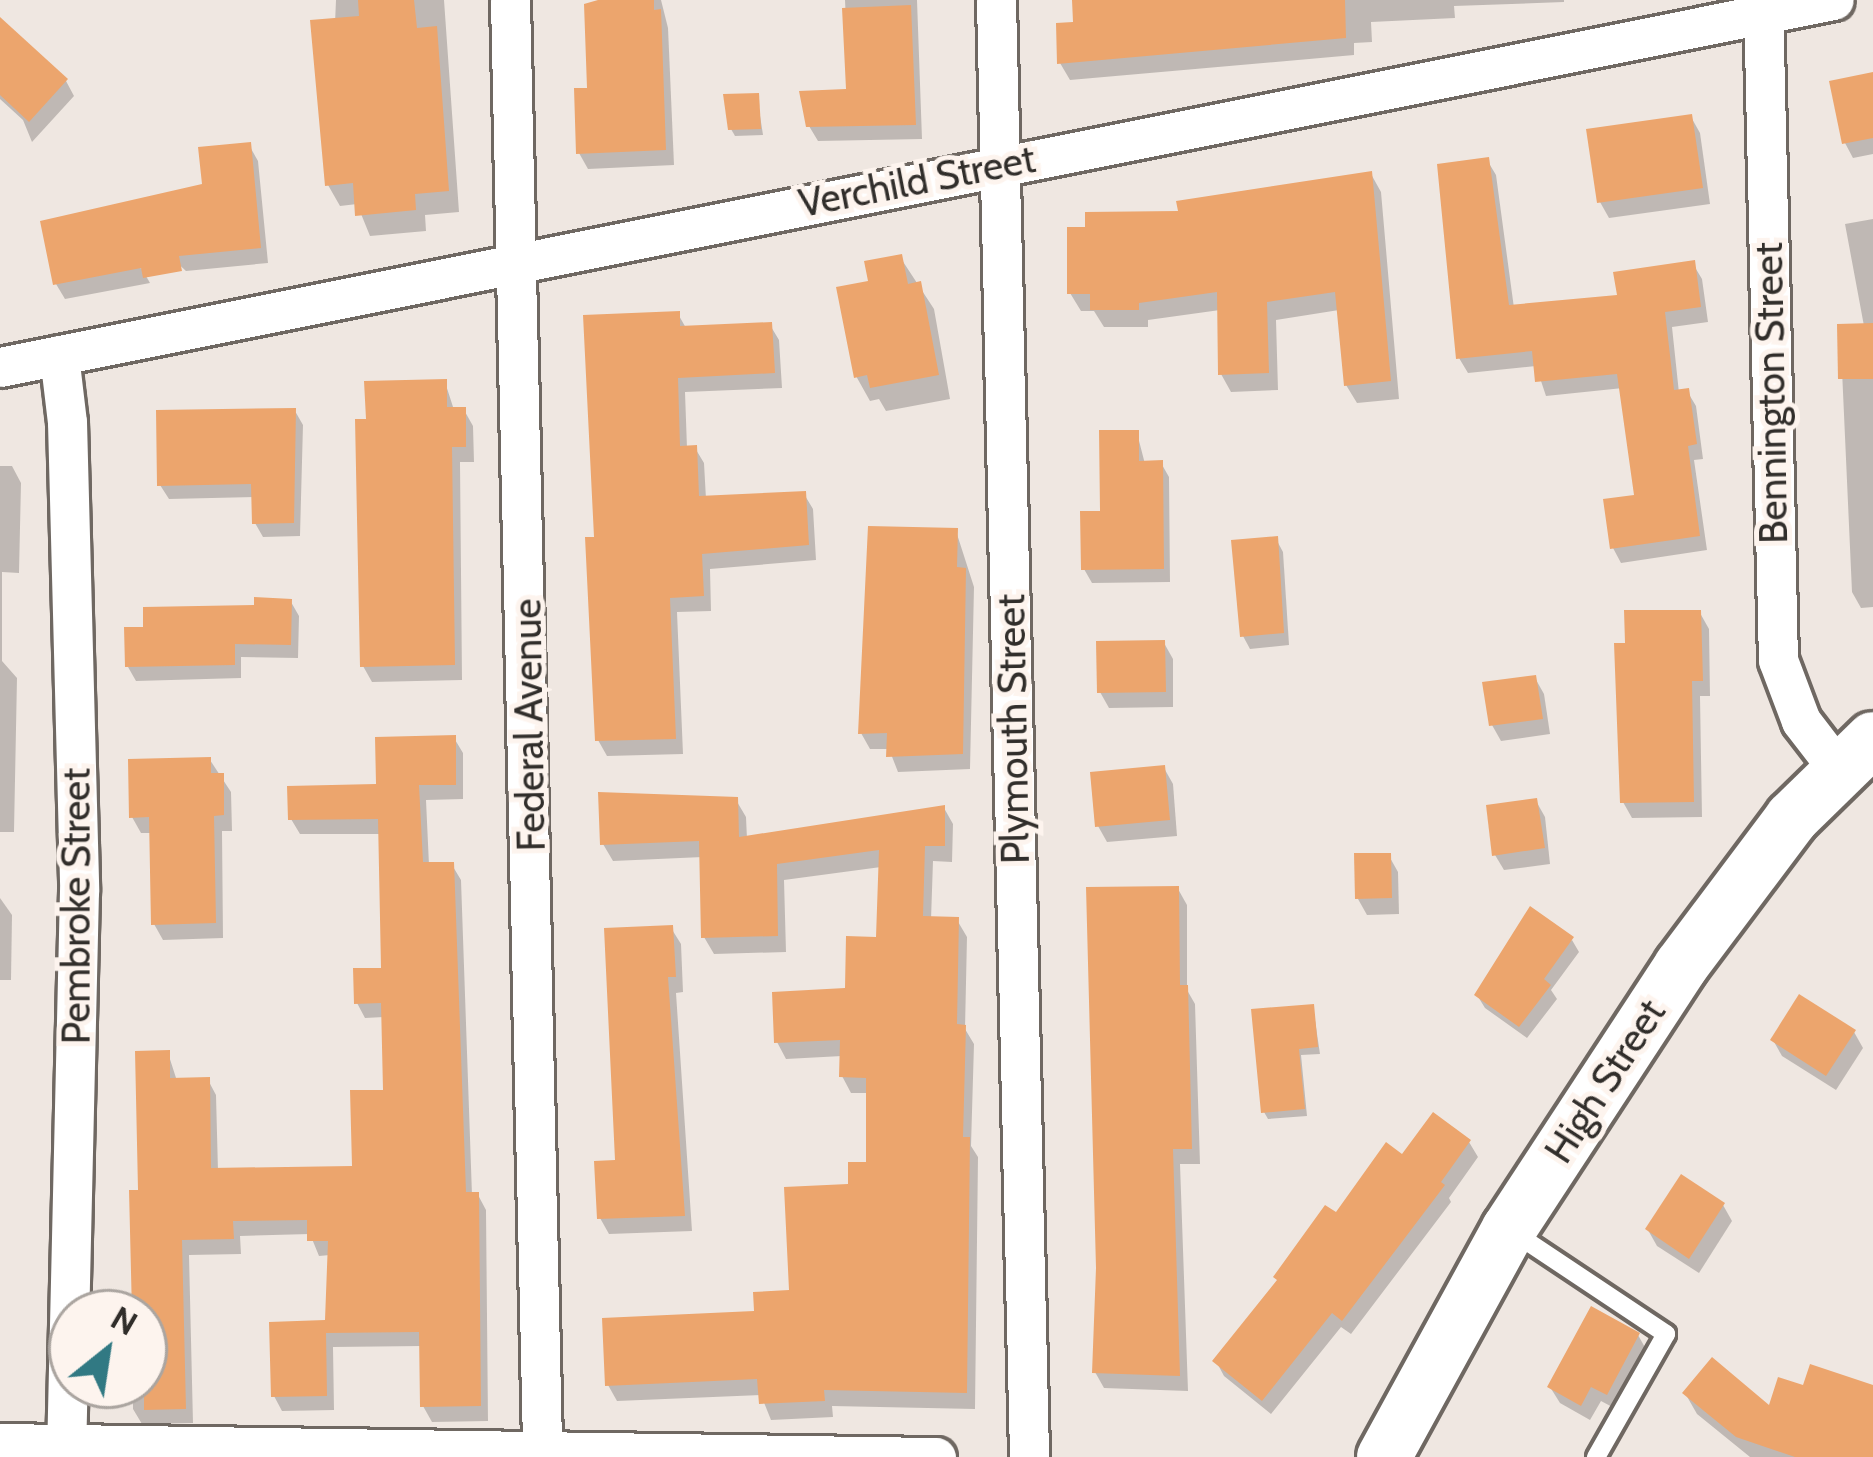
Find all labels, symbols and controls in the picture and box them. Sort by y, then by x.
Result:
street label: Verchild Street [795,135,1039,227]
street label: Bennington Street [1745,242,1797,544]
street label: Plymouth Street [987,594,1039,864]
street label: Federal Avenue [503,598,555,852]
street label: Pembroke Street [53,768,99,1044]
street label: High Street [1535,991,1675,1171]
north arrow [48,1289,168,1409]
text: N [104,1297,145,1344]

